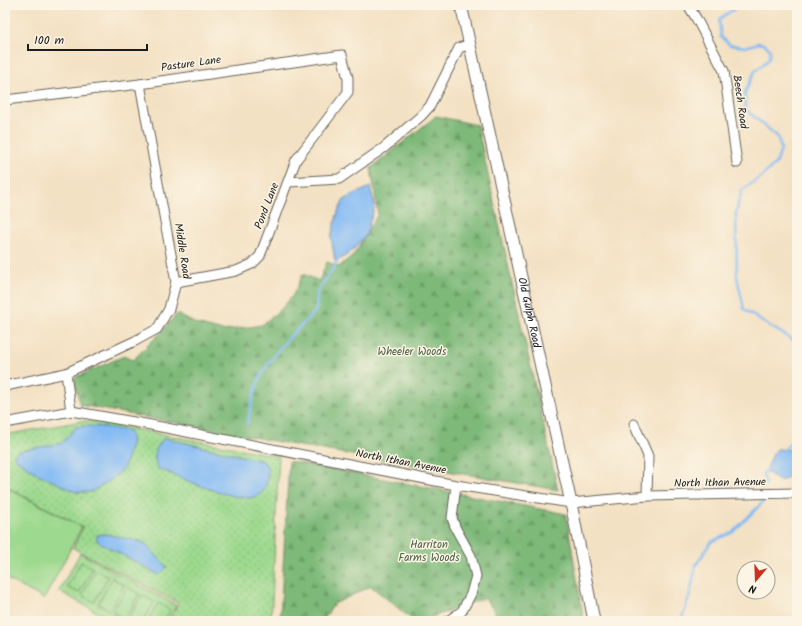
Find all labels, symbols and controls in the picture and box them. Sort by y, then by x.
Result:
scale bar [28,26,147,52]
text: 100 m [34,31,65,50]
street label: Pasture Lane [160,51,222,77]
street label: Beech Road [727,74,753,131]
street label: Pond Lane [250,180,284,232]
street label: Middle Road [169,222,195,281]
street label: Old Gulph Road [512,276,546,350]
park label: Wheeler Woods [378,343,447,361]
street label: North Ithan Avenue [354,444,448,480]
street label: North Ithan Avenue [674,473,766,493]
park label: Harriton Farms Woods [398,536,460,567]
north arrow [736,560,776,600]
text: N [747,579,759,598]

